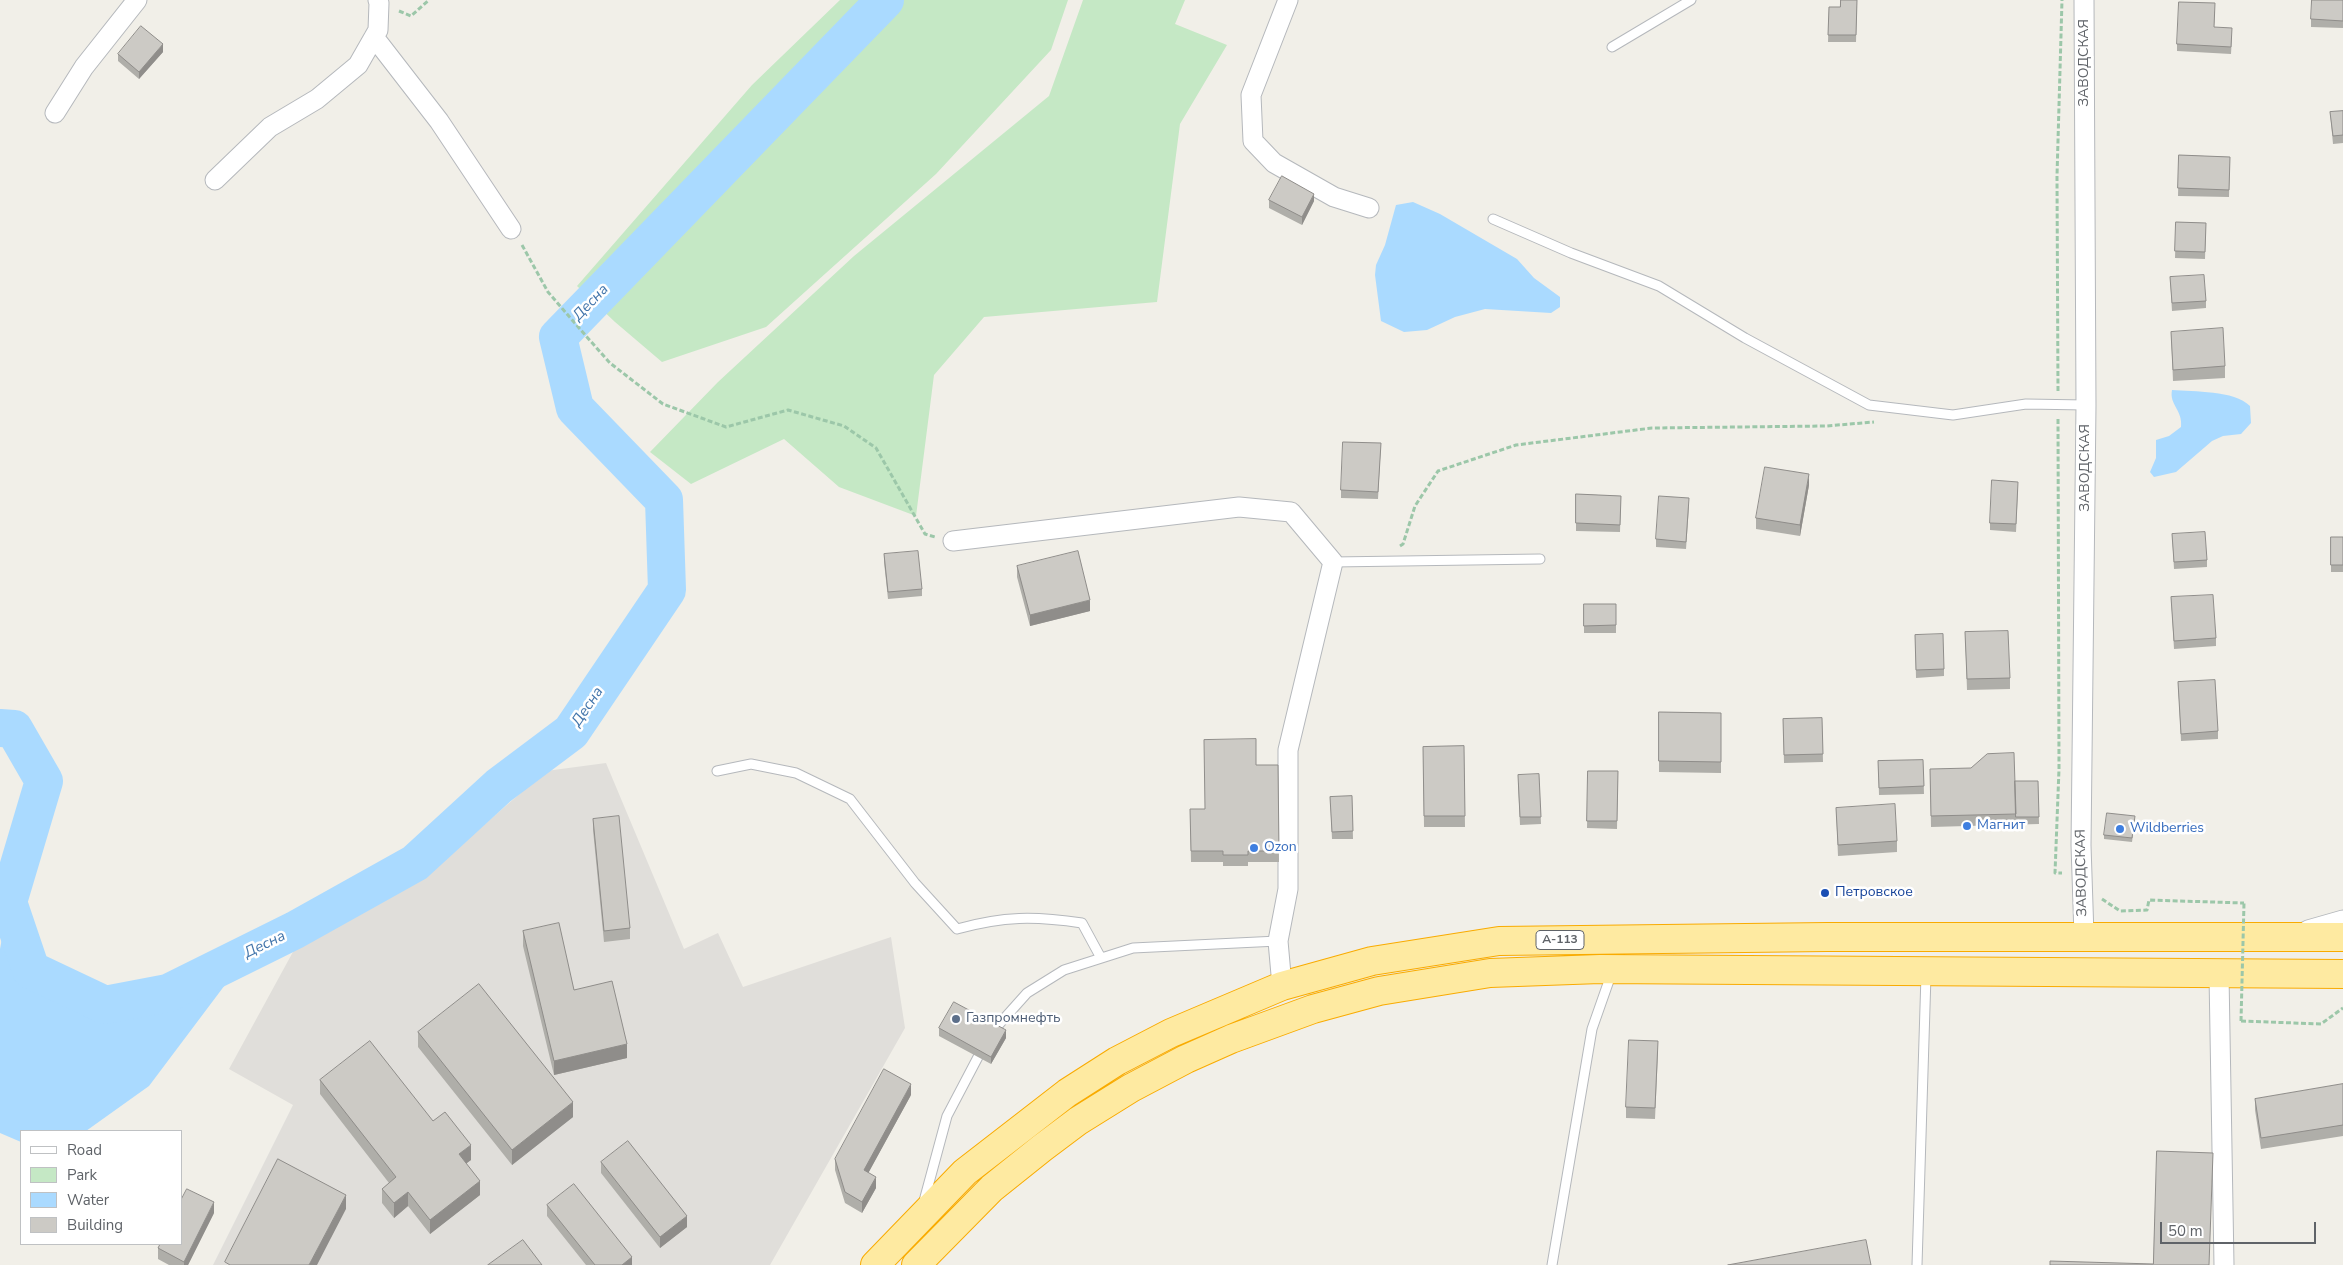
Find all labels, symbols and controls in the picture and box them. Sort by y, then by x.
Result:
street label: ЗАВОДСКАЯ [2077,19,2093,107]
water label: Десна [569,281,613,325]
street label: ЗАВОДСКАЯ [2078,424,2094,512]
water label: Десна [568,684,608,730]
place label: Магнит [1977,818,2025,834]
marker: Магнит [1961,820,1973,832]
place label: Wildberries [2130,821,2204,837]
marker: Wildberries [2114,823,2126,835]
street label: ЗАВОДСКАЯ [2073,829,2091,917]
place label: Ozon [1264,840,1297,856]
marker: Ozon [1248,842,1260,854]
place label: Петровское [1835,885,1913,901]
marker: Петровское [1819,887,1831,899]
water label: Десна [241,927,289,963]
road number: А-113 [1536,930,1584,950]
place label: Газпромнефть [966,1011,1060,1027]
marker: Газпромнефть [950,1013,962,1025]
legend [20,1130,182,1245]
text: Road [67,1140,102,1160]
text: Park [67,1165,97,1185]
text: Water [67,1190,109,1210]
scale bar [2163,1212,2319,1244]
text: Building [67,1215,123,1235]
text: 50 m [2168,1221,2203,1241]

